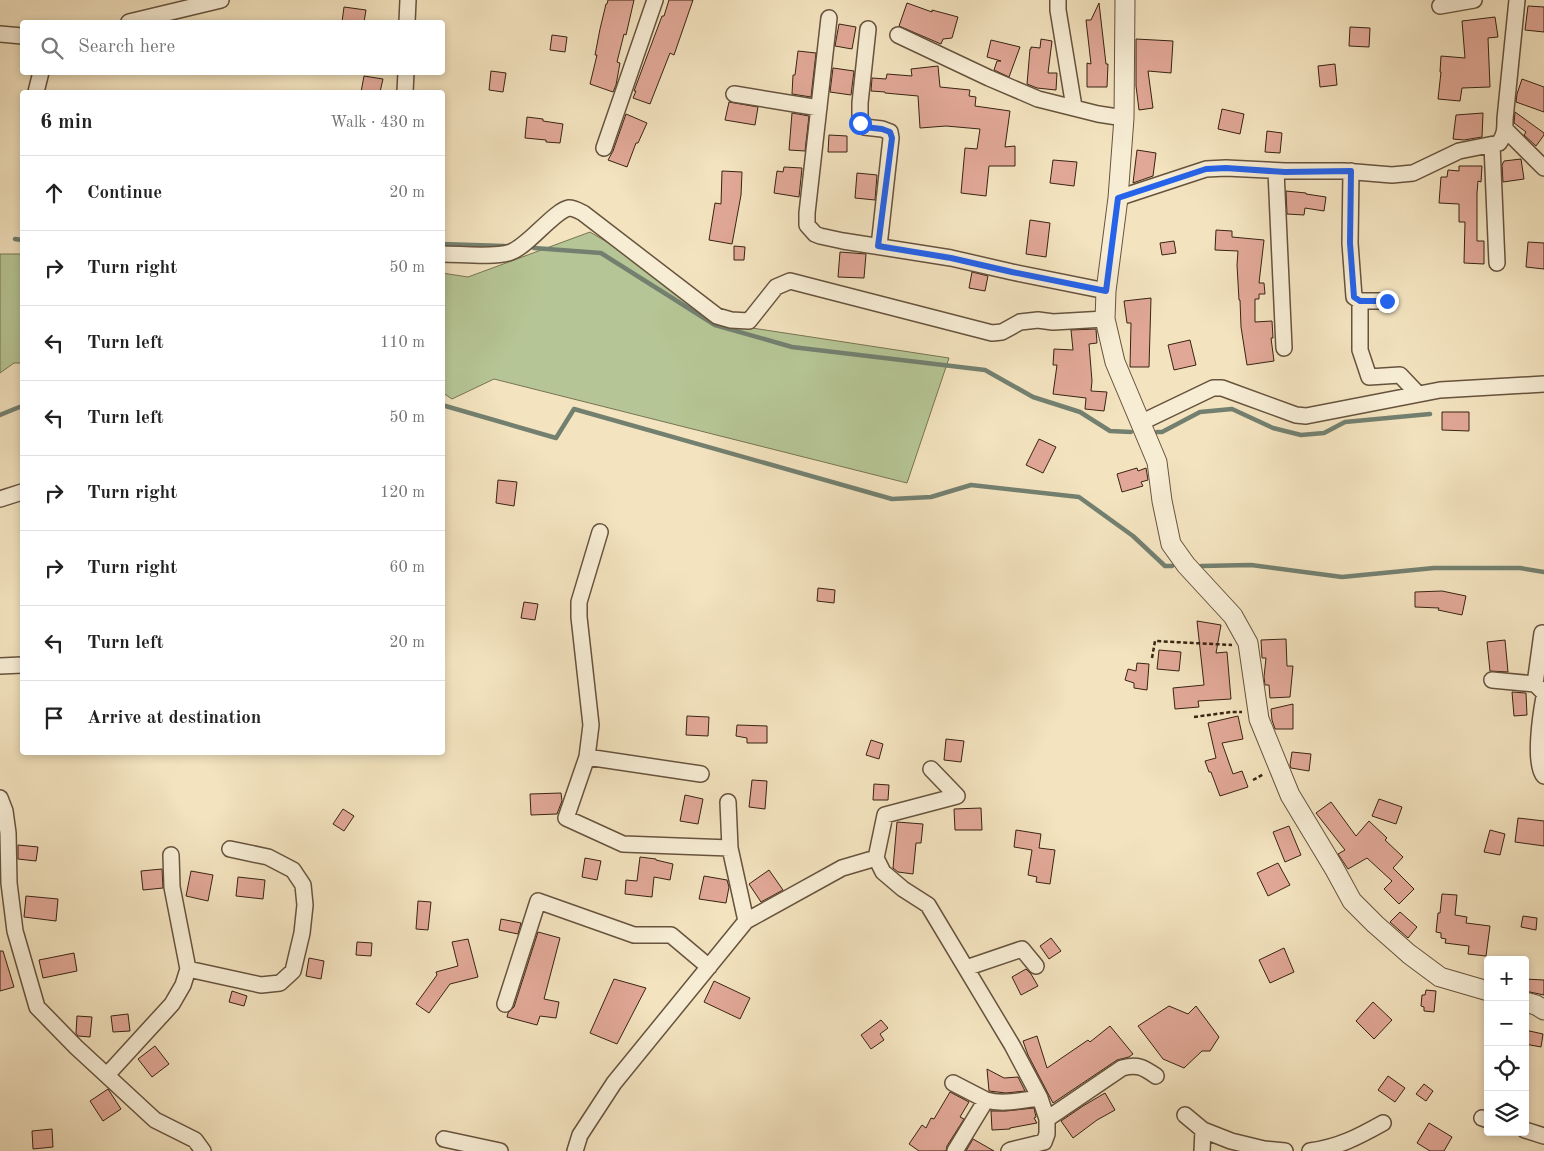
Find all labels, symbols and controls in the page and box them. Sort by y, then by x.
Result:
search box [20,20,445,75]
icon: search [38,34,66,62]
text: Search here [78,38,175,57]
text: 6 min [40,112,93,133]
route start [849,112,872,135]
text: Walk · 430 m [330,115,425,131]
icon: ahead [40,179,68,207]
text: Continue [87,184,162,203]
text: 20 m [389,185,425,201]
icon: right [40,254,68,282]
text: Turn right [87,259,177,278]
text: 50 m [389,260,425,276]
route end [1376,290,1399,313]
icon: left [40,329,68,357]
text: Turn left [87,334,164,353]
text: 110 m [380,335,425,351]
icon: left [40,404,68,432]
text: Turn left [87,409,164,428]
text: 50 m [389,410,425,426]
icon: right [40,479,68,507]
text: Turn right [87,484,177,503]
text: 120 m [380,485,425,501]
icon: right [40,554,68,582]
text: Turn right [87,559,177,578]
text: 60 m [389,560,425,576]
icon: left [40,629,68,657]
text: Turn left [87,634,164,653]
text: 20 m [389,635,425,651]
icon: arrive [40,704,68,732]
text: Arrive at destination [87,709,261,728]
map controls [1484,956,1529,1136]
button: + [1484,956,1529,1001]
button: − [1484,1001,1529,1046]
button: locate [1484,1046,1529,1091]
button: layers [1484,1091,1529,1136]

